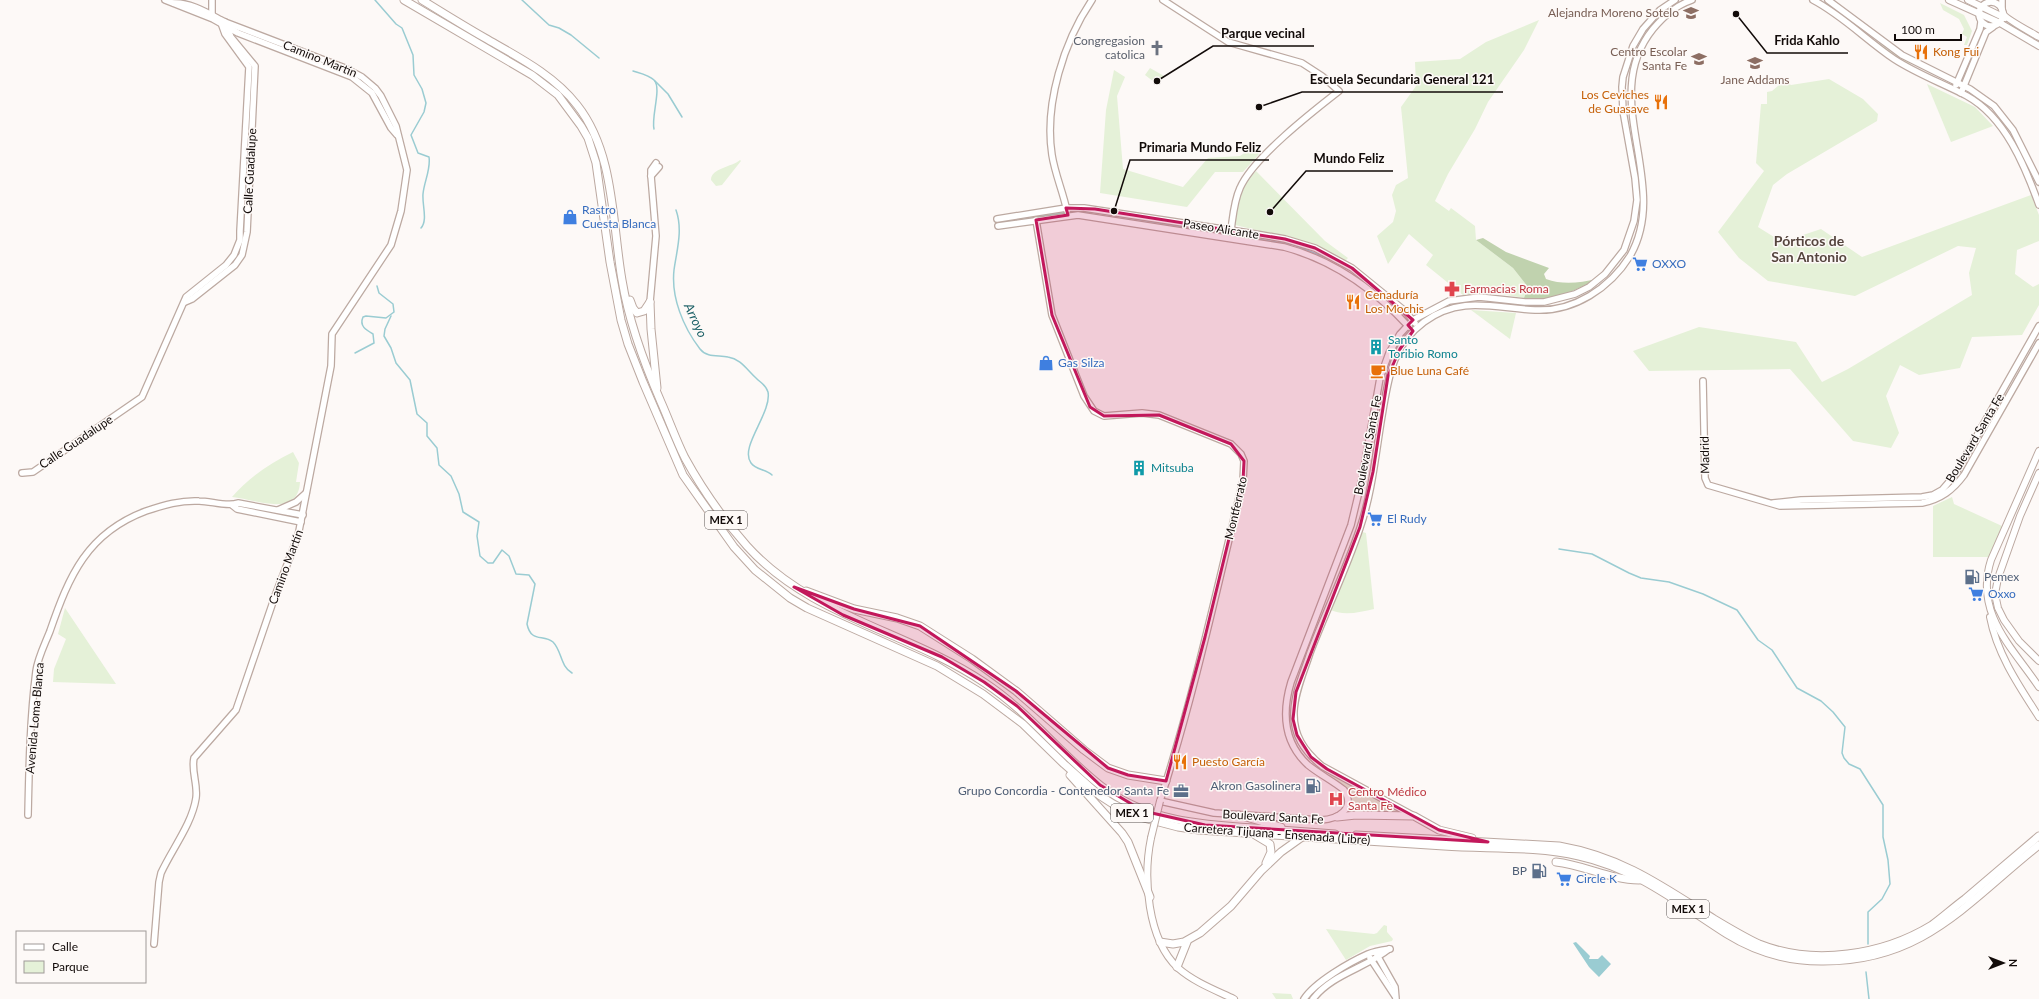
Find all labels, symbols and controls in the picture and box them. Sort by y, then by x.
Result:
school or university icon: Alejandra Moreno Sotelo [1682,4,1700,22]
place label: Alejandra Moreno Sotelo [1548,5,1679,20]
scale bar [1895,16,1961,42]
callout: Parque vecinal [1213,21,1314,46]
text: 100 m [1901,22,1935,37]
text: Parque vecinal [1221,25,1305,41]
callout: Frida Kahlo [1767,28,1848,53]
text: Frida Kahlo [1774,32,1840,48]
place label: Congregasion catolica [1073,33,1145,62]
street label: Camino Martín [281,37,359,80]
church icon: Congregasion catolica [1148,39,1166,57]
restaurant icon: Kong Fui [1912,43,1930,61]
place label: Centro Escolar Santa Fe [1610,44,1688,73]
place label: Kong Fui [1933,44,1979,59]
school or university icon: Centro Escolar Santa Fe [1690,50,1708,68]
school or university icon: Jane Addams [1746,54,1764,72]
callout: Escuela Secundaria General 121 [1302,67,1503,92]
text: Escuela Secundaria General 121 [1310,71,1494,87]
place label: Jane Addams [1721,72,1789,87]
place label: Los Ceviches de Guasave [1581,87,1649,116]
restaurant icon: Los Ceviches de Guasave [1652,93,1670,111]
street label: Calle Guadalupe [240,128,259,214]
callout: Primaria Mundo Feliz [1130,135,1269,160]
text: Primaria Mundo Feliz [1139,139,1261,155]
callout: Mundo Feliz [1306,146,1393,171]
text: Mundo Feliz [1313,150,1385,166]
place label: Rastro Cuesta Blanca [582,202,656,231]
shop icon: Rastro Cuesta Blanca [561,208,579,226]
street label: Paseo Alicante [1182,215,1260,242]
district label: Pórticos de San Antonio [1771,232,1847,265]
supermarket icon: OXXO [1631,255,1649,273]
place label: OXXO [1652,256,1687,271]
pharmacy icon: Farmacias Roma [1443,280,1461,298]
place label: Farmacias Roma [1464,281,1549,296]
place label: Cenaduría Los Mochis [1365,287,1424,316]
restaurant icon: Cenaduría Los Mochis [1344,293,1362,311]
water label: Arroyo [681,299,711,340]
place label: Santo Toribio Romo [1388,332,1458,361]
building icon: Santo Toribio Romo [1367,338,1385,356]
shop icon: Gas Silza [1037,354,1055,372]
place label: Gas Silza [1058,355,1105,370]
cafe icon: Blue Luna Café [1369,362,1387,380]
place label: Blue Luna Café [1390,363,1469,378]
street label: Boulevard Santa Fe [1942,391,2007,485]
street label: Boulevard Santa Fe [1351,394,1385,496]
street label: Calle Guadalupe [36,411,115,472]
street label: Madrid [1697,436,1712,474]
building icon: Mitsuba [1130,459,1148,477]
place label: Mitsuba [1151,460,1194,475]
street label: Montferrato [1221,475,1250,541]
supermarket icon: El Rudy [1366,510,1384,528]
road number: MEX 1 [705,511,747,529]
place label: El Rudy [1387,511,1427,526]
street label: Camino Martín [265,527,306,606]
fuel station icon: Pemex [1963,568,1981,586]
place label: Pemex [1984,569,2019,584]
supermarket icon: Oxxo [1967,585,1985,603]
place label: Oxxo [1988,586,2016,601]
street label: Avenida Loma Blanca [22,662,47,774]
restaurant icon: Puesto García [1171,753,1189,771]
place label: Puesto García [1192,754,1265,769]
fuel station icon: Akron Gasolinera [1304,777,1322,795]
place label: Akron Gasolinera [1210,778,1301,793]
office icon: Grupo Concordia - Contenedor Santa Fe [1172,782,1190,800]
place label: Grupo Concordia - Contenedor Santa Fe [958,783,1169,798]
place label: Centro Médico Santa Fe [1348,784,1427,813]
hospital icon: Centro Médico Santa Fe [1327,790,1345,808]
road number: MEX 1 [1111,804,1153,822]
street label: Boulevard Santa Fe [1222,806,1324,827]
street label: Carretera Tijuana - Ensenada (Libre) [1183,820,1371,847]
fuel station icon: BP [1530,862,1548,880]
place label: BP [1512,863,1527,878]
supermarket icon: Circle K [1555,870,1573,888]
place label: Circle K [1576,871,1617,886]
road number: MEX 1 [1667,900,1709,918]
legend [16,931,146,983]
text: Calle [52,939,78,954]
north arrow [1983,943,2023,983]
text: Parque [52,959,89,974]
text: N [2007,959,2020,967]

